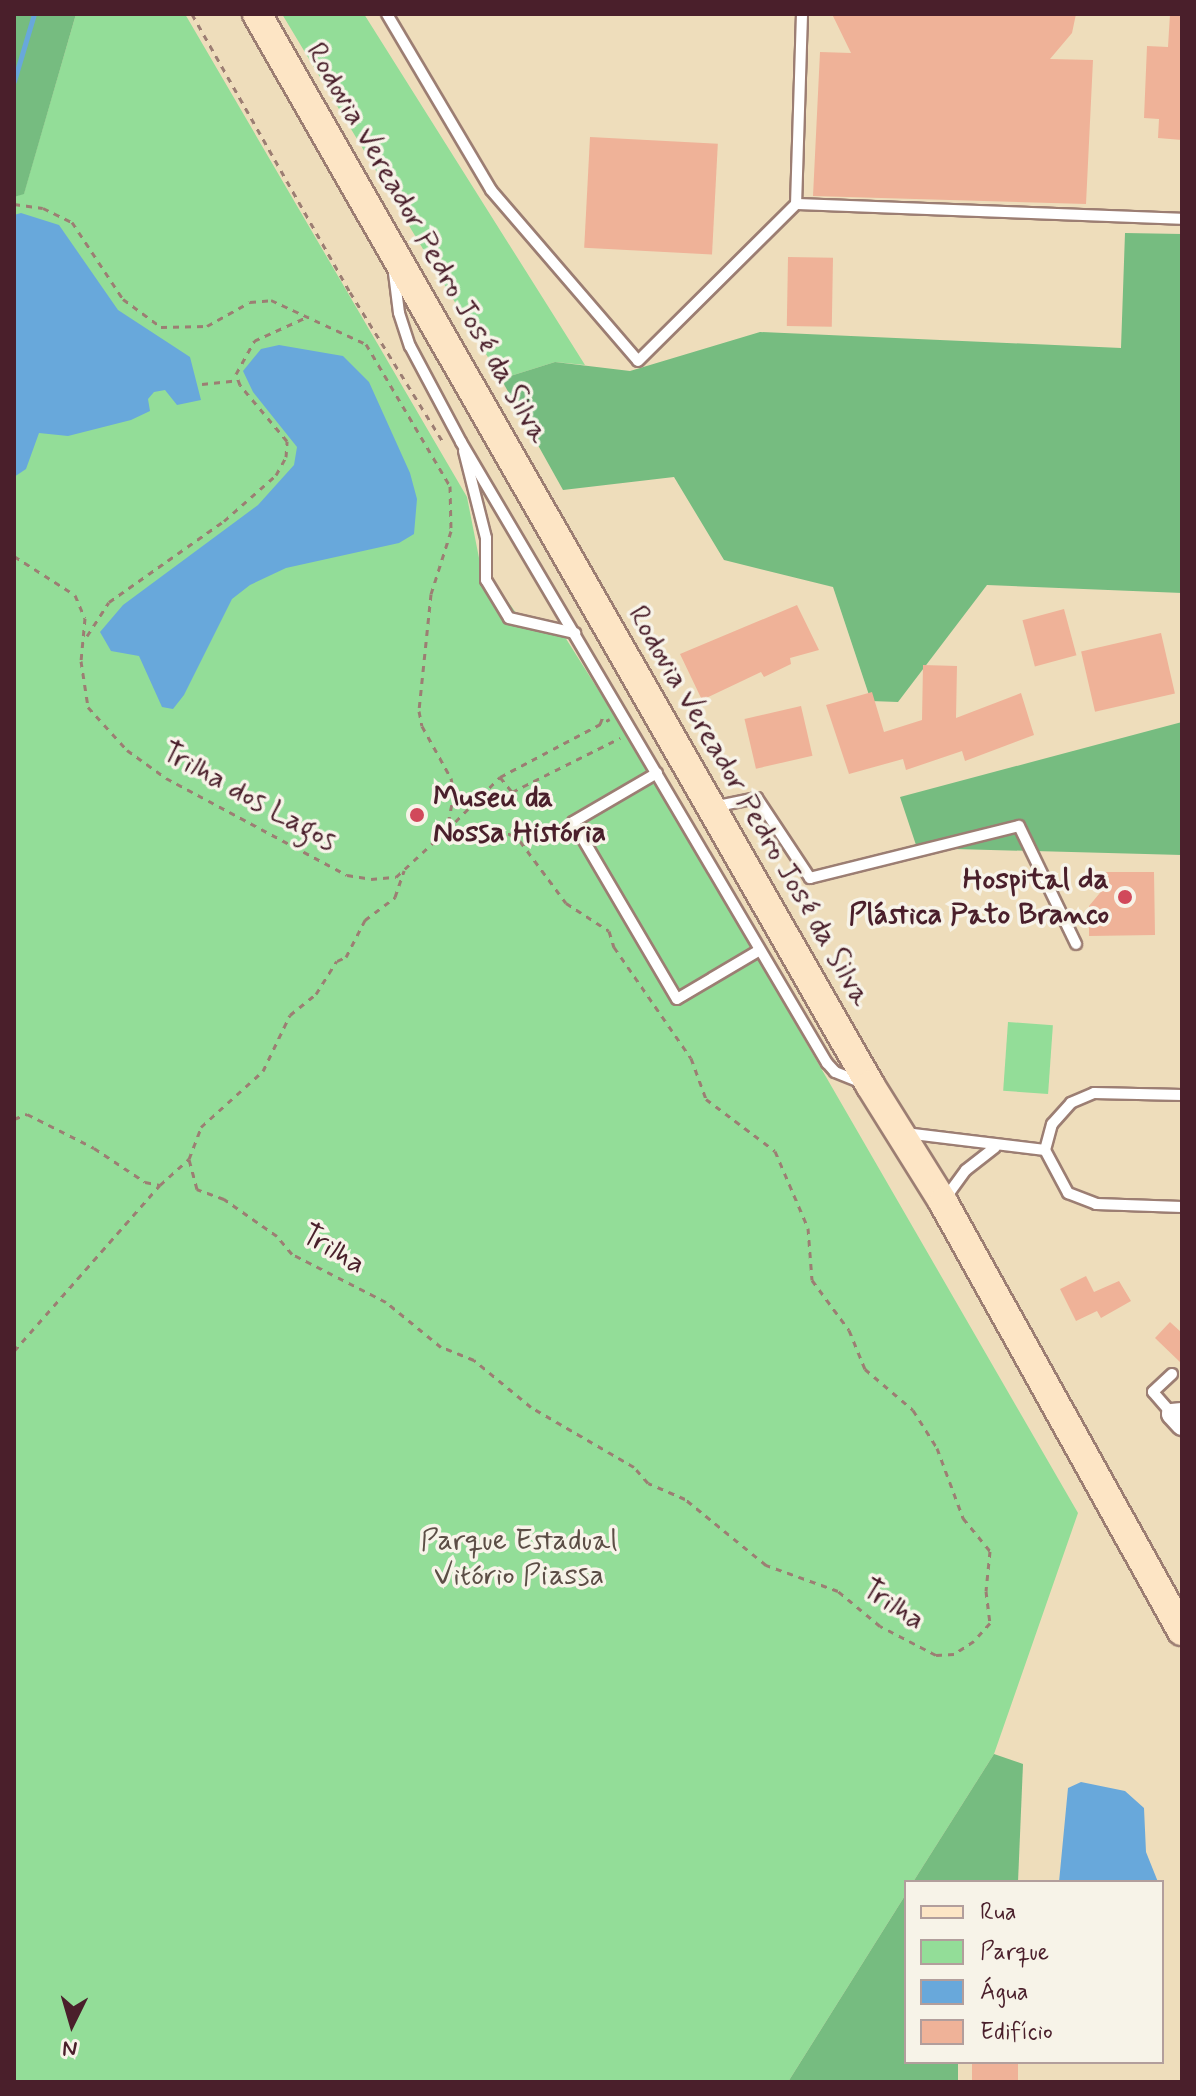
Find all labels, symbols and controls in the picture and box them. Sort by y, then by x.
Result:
street label: Rodovia Vereador Pedro José da Silva [297,35,557,451]
street label: Rodovia Vereador Pedro José da Silva [619,598,879,1014]
street label: Trilha dos Lagos [155,734,343,860]
place label: Museu da Nossa História [433,780,606,850]
marker: Museu da Nossa História [408,806,426,824]
place label: Hospital da Plástica Pato Branco [853,862,1109,932]
marker: Hospital da Plástica Pato Branco [1116,888,1134,906]
street label: Trilha [294,1217,372,1283]
park label: Parque Estadual Vitório Piassa [420,1523,618,1594]
street label: Trilha [855,1571,931,1639]
legend [904,1880,1164,2064]
text: Rua [980,1897,1017,1928]
text: Parque [980,1937,1049,1968]
text: Água [980,1977,1029,2008]
north arrow [32,1984,112,2064]
text: Edifício [980,2017,1053,2048]
text: N [61,2033,78,2062]

